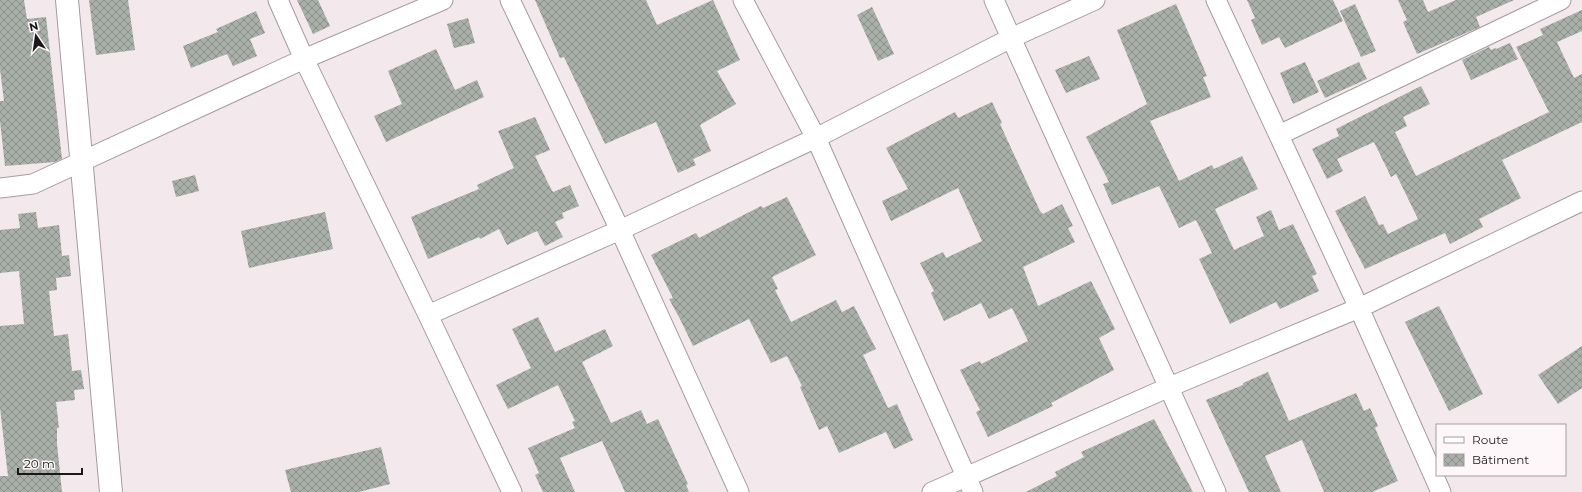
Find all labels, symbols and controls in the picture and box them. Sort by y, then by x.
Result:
north arrow [16,16,56,56]
text: N [28,18,40,34]
legend [1436,424,1566,476]
text: Route [1472,432,1508,447]
scale bar [18,450,82,476]
text: Bâtiment [1472,452,1529,467]
text: 20 m [24,456,55,471]

